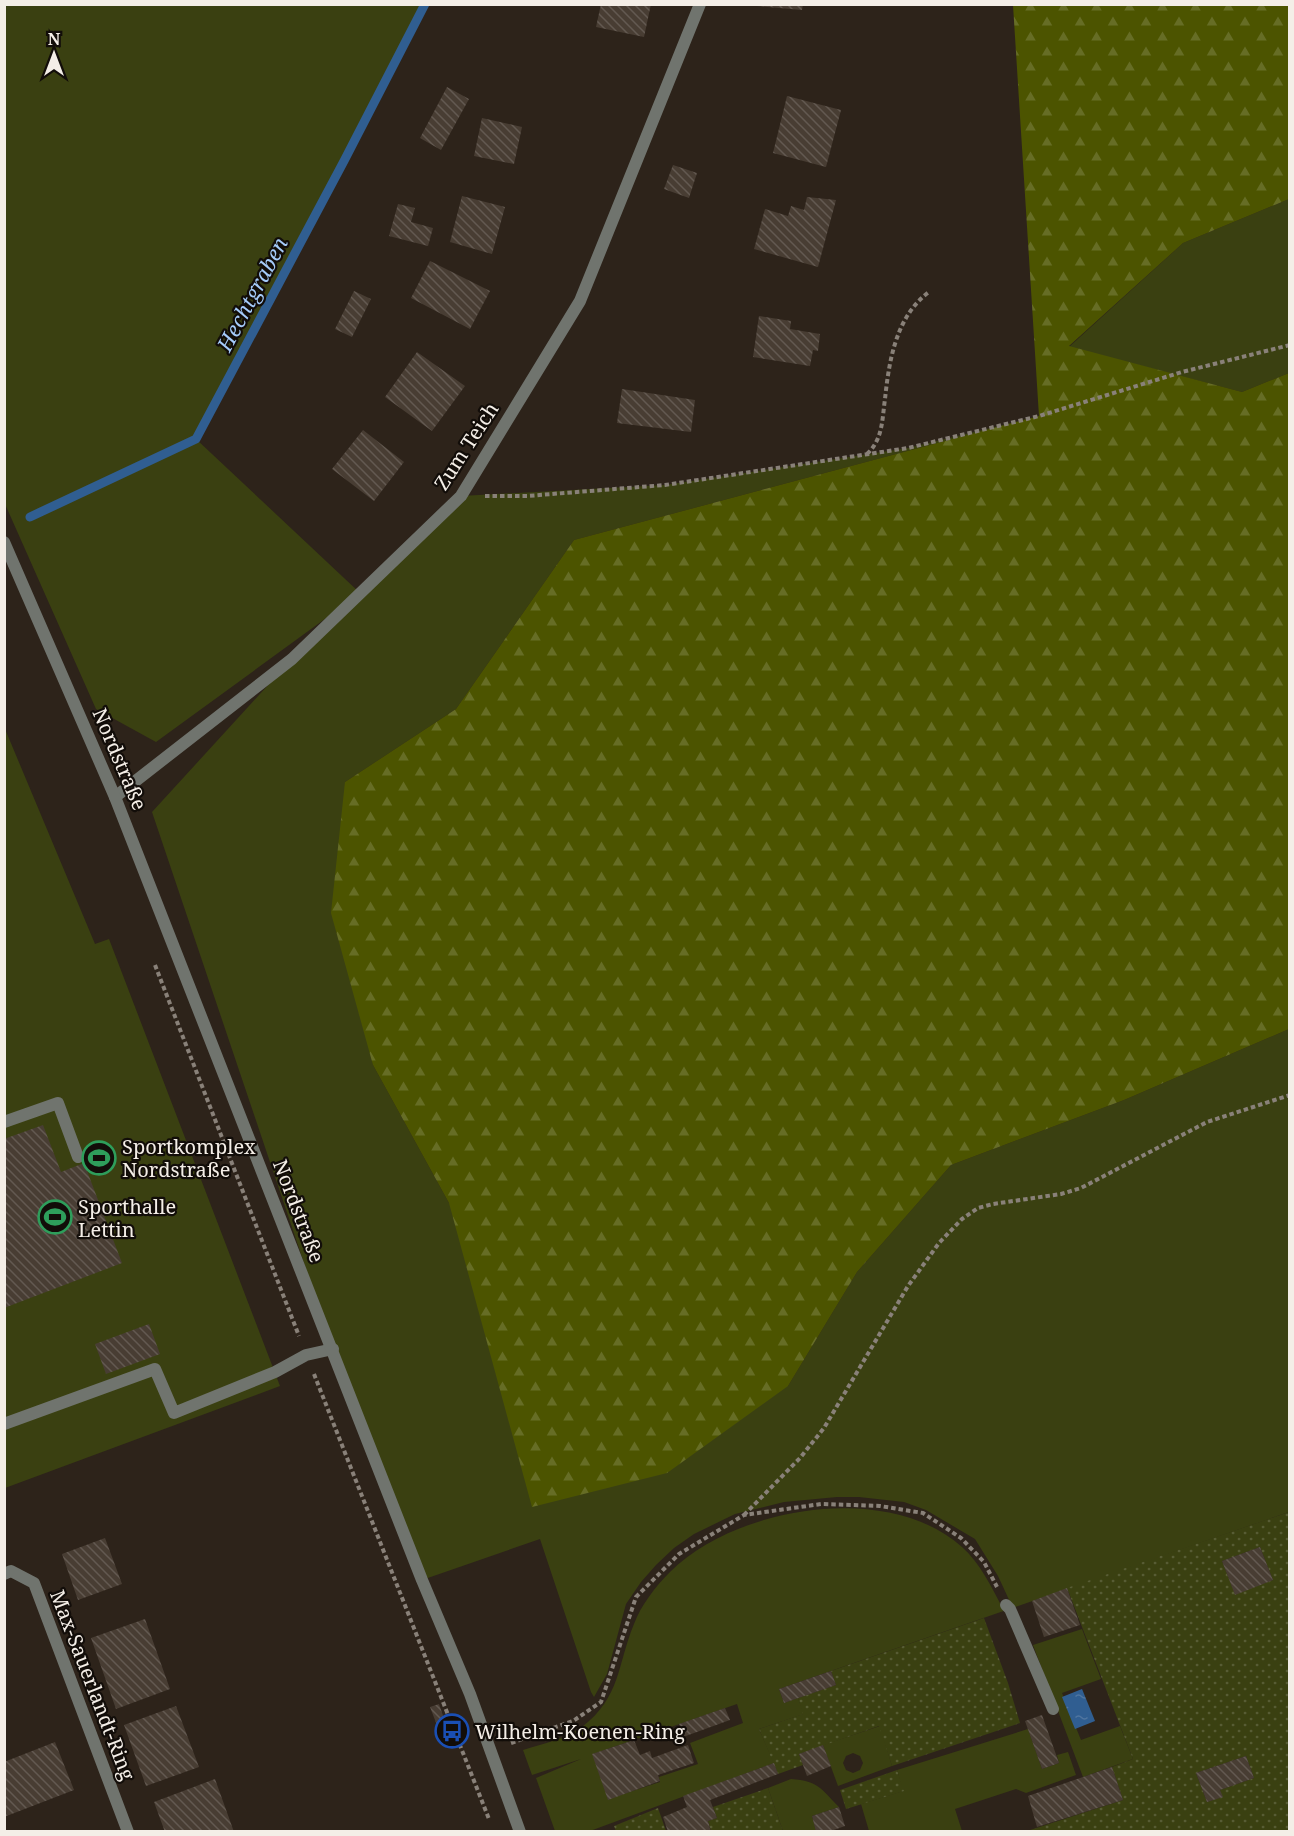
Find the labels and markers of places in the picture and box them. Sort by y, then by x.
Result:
place label: Sportkomplex Nordstraße [122,1133,256,1183]
sports icon: Sportkomplex Nordstraße [81,1140,117,1176]
place label: Sporthalle Lettin [78,1193,176,1243]
sports icon: Sporthalle Lettin [37,1199,73,1235]
bus stop icon: Wilhelm-Koenen-Ring [434,1713,470,1749]
place label: Wilhelm-Koenen-Ring [475,1718,685,1745]

